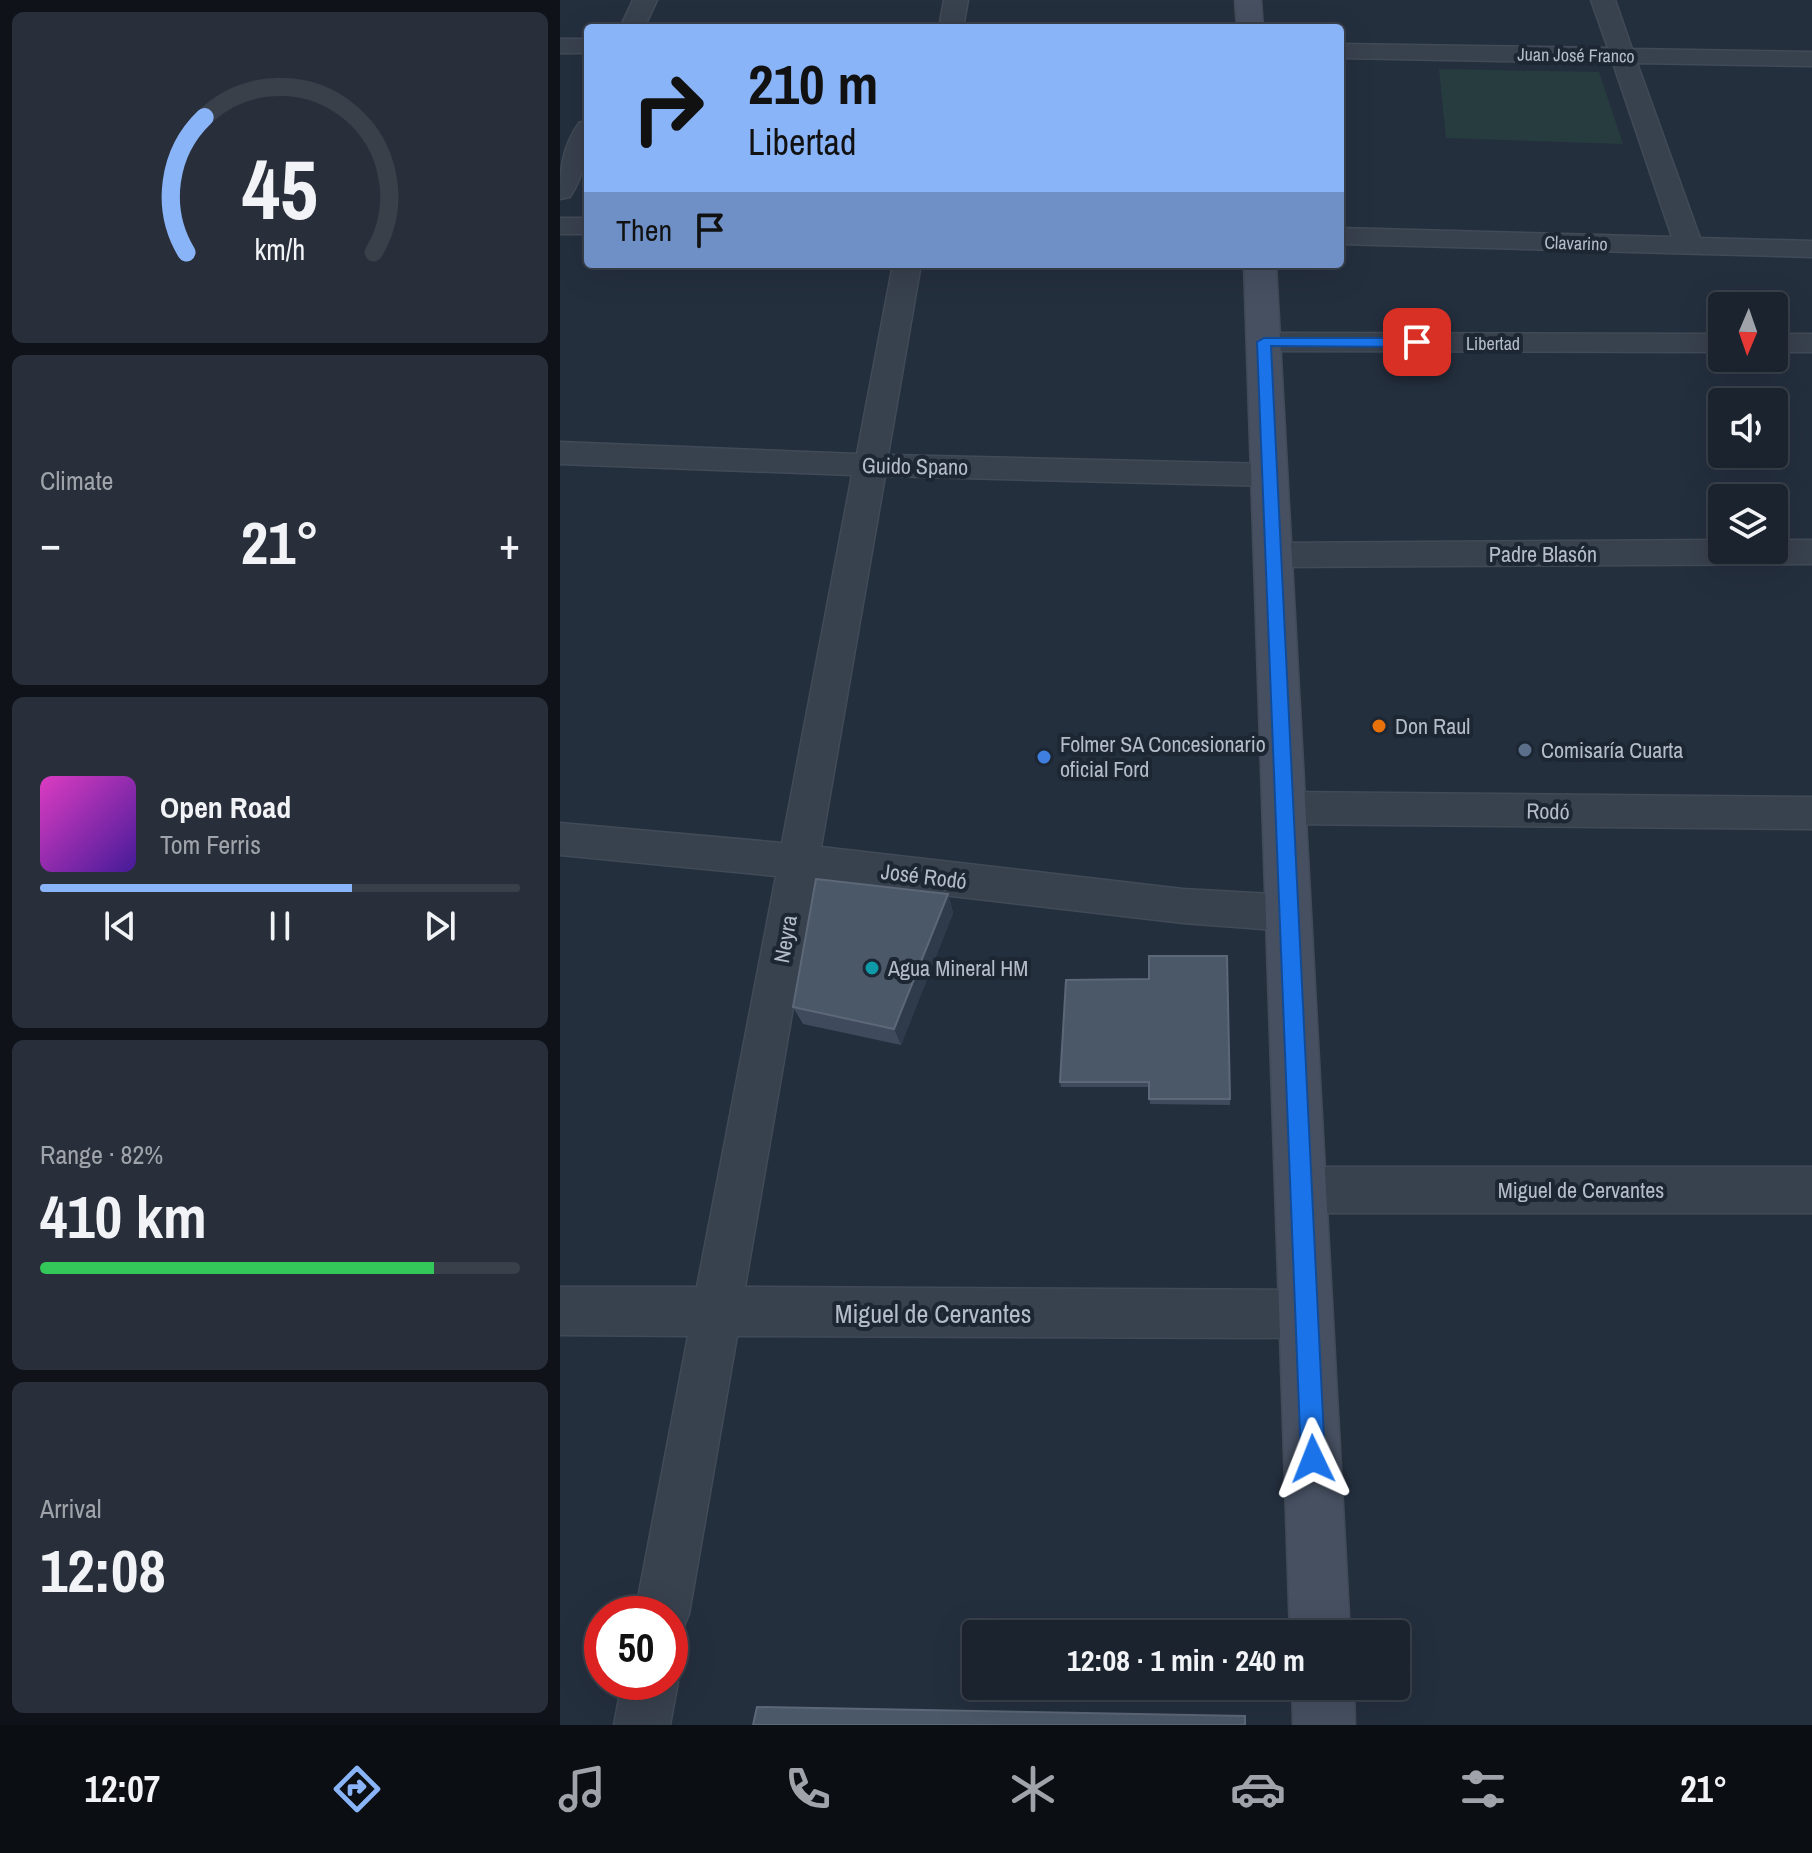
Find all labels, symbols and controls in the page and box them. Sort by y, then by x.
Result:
street label: Juan José Franco [1517,41,1635,69]
text: 210 m [748,46,878,121]
icon: right [616,56,720,160]
text: Libertad [748,118,856,166]
text: 45 [242,133,318,245]
icon: arrive [688,208,732,252]
text: Then [616,210,672,250]
street label: Clavarino [1544,229,1608,257]
text: km/h [255,230,305,269]
north arrow [1708,292,1788,372]
map controls [1708,292,1788,564]
pin [1383,308,1451,376]
icon: arrive [1395,320,1439,364]
street label: Libertad [1466,331,1520,356]
button: sound [1708,388,1788,468]
street label: Guido Spano [862,450,968,482]
text: Climate [40,463,113,498]
button: layers [1708,484,1788,564]
text: 21° [241,502,319,583]
text: − [40,513,61,573]
text: + [499,513,520,573]
street label: Padre Blasón [1489,539,1597,569]
place label: Don Raul [1395,711,1470,741]
marker: Don Raul [1370,717,1388,735]
place label: Folmer SA Concesionario oficial Ford [1060,729,1266,784]
place label: Comisaría Cuarta [1541,735,1683,765]
marker: Comisaría Cuarta [1516,741,1534,759]
marker: Folmer SA Concesionario oficial Ford [1035,748,1053,766]
text: Open Road [160,787,291,827]
street label: Rodó [1526,796,1570,826]
text: Tom Ferris [160,827,261,862]
street label: José Rodó [879,856,969,896]
icon: previous [98,904,142,948]
icon: pause [258,904,302,948]
icon: next [418,904,462,948]
street label: Neyra [766,913,804,965]
place label: Agua Mineral HM [887,953,1028,983]
marker: Agua Mineral HM [863,959,881,977]
text: Range · 82% [40,1137,163,1172]
street label: Miguel de Cervantes [1498,1175,1664,1205]
text: 410 km [40,1176,207,1257]
street label: Miguel de Cervantes [835,1296,1031,1331]
position arrow [1271,1417,1355,1501]
text: Arrival [40,1491,102,1526]
text: 12:08 [40,1530,166,1611]
speed limit sign: 50 [584,1596,688,1700]
text: 12:08 · 1 min · 240 m [1067,1640,1305,1680]
icon: directions [329,1761,385,1817]
icon: music [554,1761,610,1817]
icon: phone [780,1761,836,1817]
icon: climate [1005,1761,1061,1817]
icon: car [1230,1761,1286,1817]
icon: filters [1455,1761,1511,1817]
text: 12:07 [85,1765,160,1813]
text: 21° [1680,1765,1727,1813]

